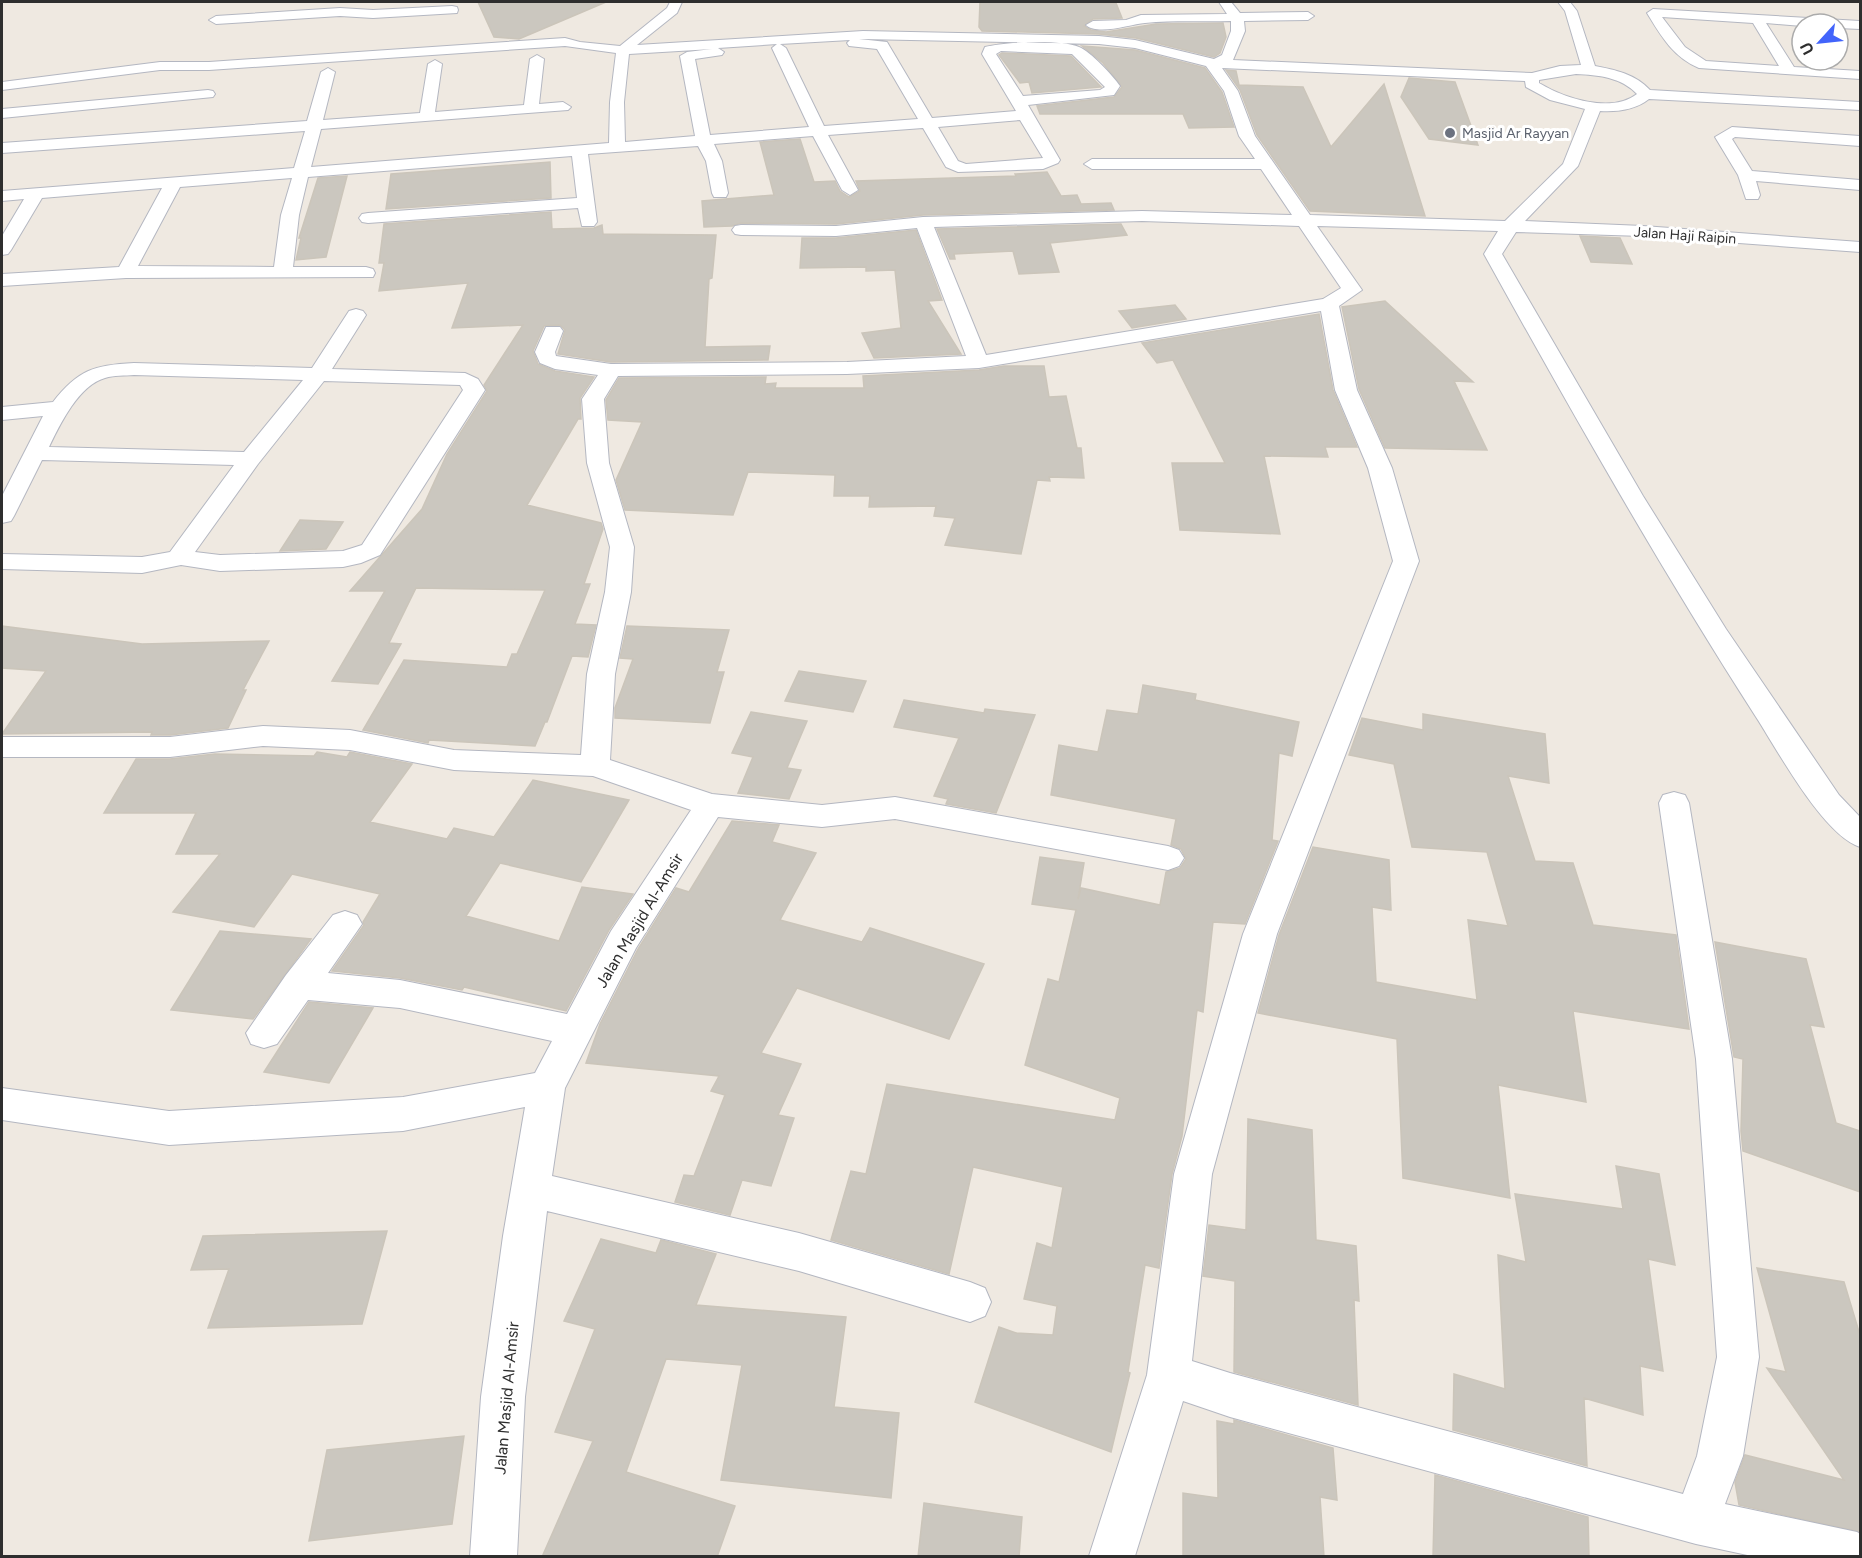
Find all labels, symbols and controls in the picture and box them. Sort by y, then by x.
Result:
north arrow [1790,12,1850,72]
text: U [1796,39,1818,58]
place label: Masjid Ar Rayyan [1462,125,1569,142]
marker: Masjid Ar Rayyan [1443,126,1457,140]
street label: Jalan Haji Raipin [1633,223,1737,248]
street label: Jalan Masjid Al-Amsir [592,849,687,991]
street label: Jalan Masjid Al-Amsir [490,1320,523,1475]

